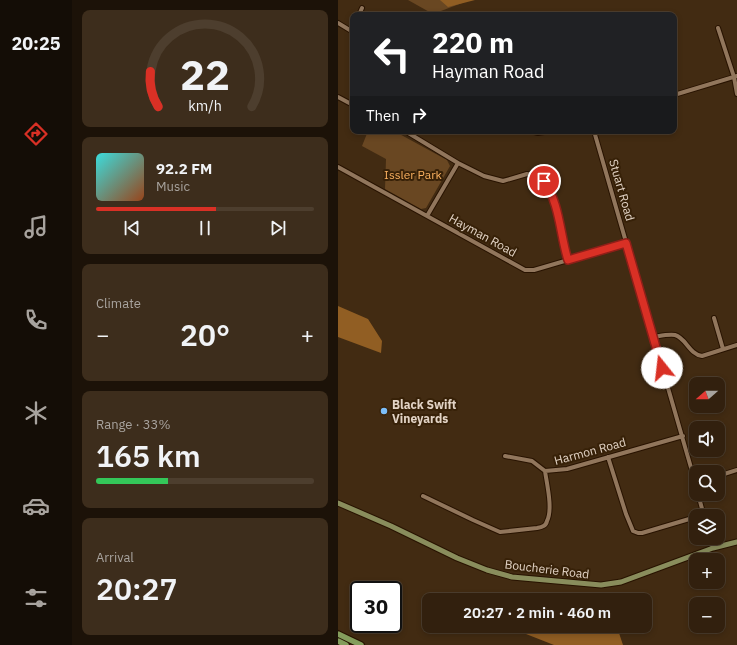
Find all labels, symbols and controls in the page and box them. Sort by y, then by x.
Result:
text: 220 m [432,24,514,61]
icon: left [366,28,418,80]
text: 20:25 [11,32,61,55]
text: 22 [180,46,230,100]
text: Hayman Road [432,60,544,83]
text: km/h [188,95,222,114]
icon: right [408,104,430,126]
text: Then [366,106,400,125]
icon: directions [22,120,50,148]
street label: Stuart Road [606,157,638,223]
text: 92.2 FM [156,159,212,178]
pin [527,164,561,198]
park label: Issler Park [384,167,443,182]
icon: arrive [533,170,555,192]
text: Music [156,178,190,195]
street label: Hayman Road [447,210,519,260]
icon: music [22,213,50,241]
icon: previous [121,217,143,239]
icon: pause [194,217,216,239]
icon: next [267,217,289,239]
text: Climate [96,295,141,312]
icon: phone [22,306,50,334]
text: 20° [180,315,230,354]
text: − [96,320,109,349]
text: + [301,320,314,349]
position arrow [641,347,683,389]
north arrow [689,377,725,413]
map controls [689,377,725,633]
place label: Black Swift Vineyards [392,397,457,426]
icon: climate [22,399,50,427]
marker: Black Swift Vineyards [379,406,389,416]
text: Range · 33% [96,416,170,433]
button: sound [689,421,725,457]
street label: Harmon Road [552,434,628,468]
text: 165 km [96,436,201,475]
button: search [689,465,725,501]
icon: car [22,492,50,520]
button: layers [689,509,725,545]
text: Arrival [96,549,134,566]
button: + [689,553,725,589]
street label: Boucherie Road [504,556,590,582]
text: 20:27 [96,569,178,608]
speed limit sign: 30 [350,581,402,633]
icon: filters [22,584,50,612]
button: − [689,597,725,633]
text: 20:27 · 2 min · 460 m [463,603,611,622]

